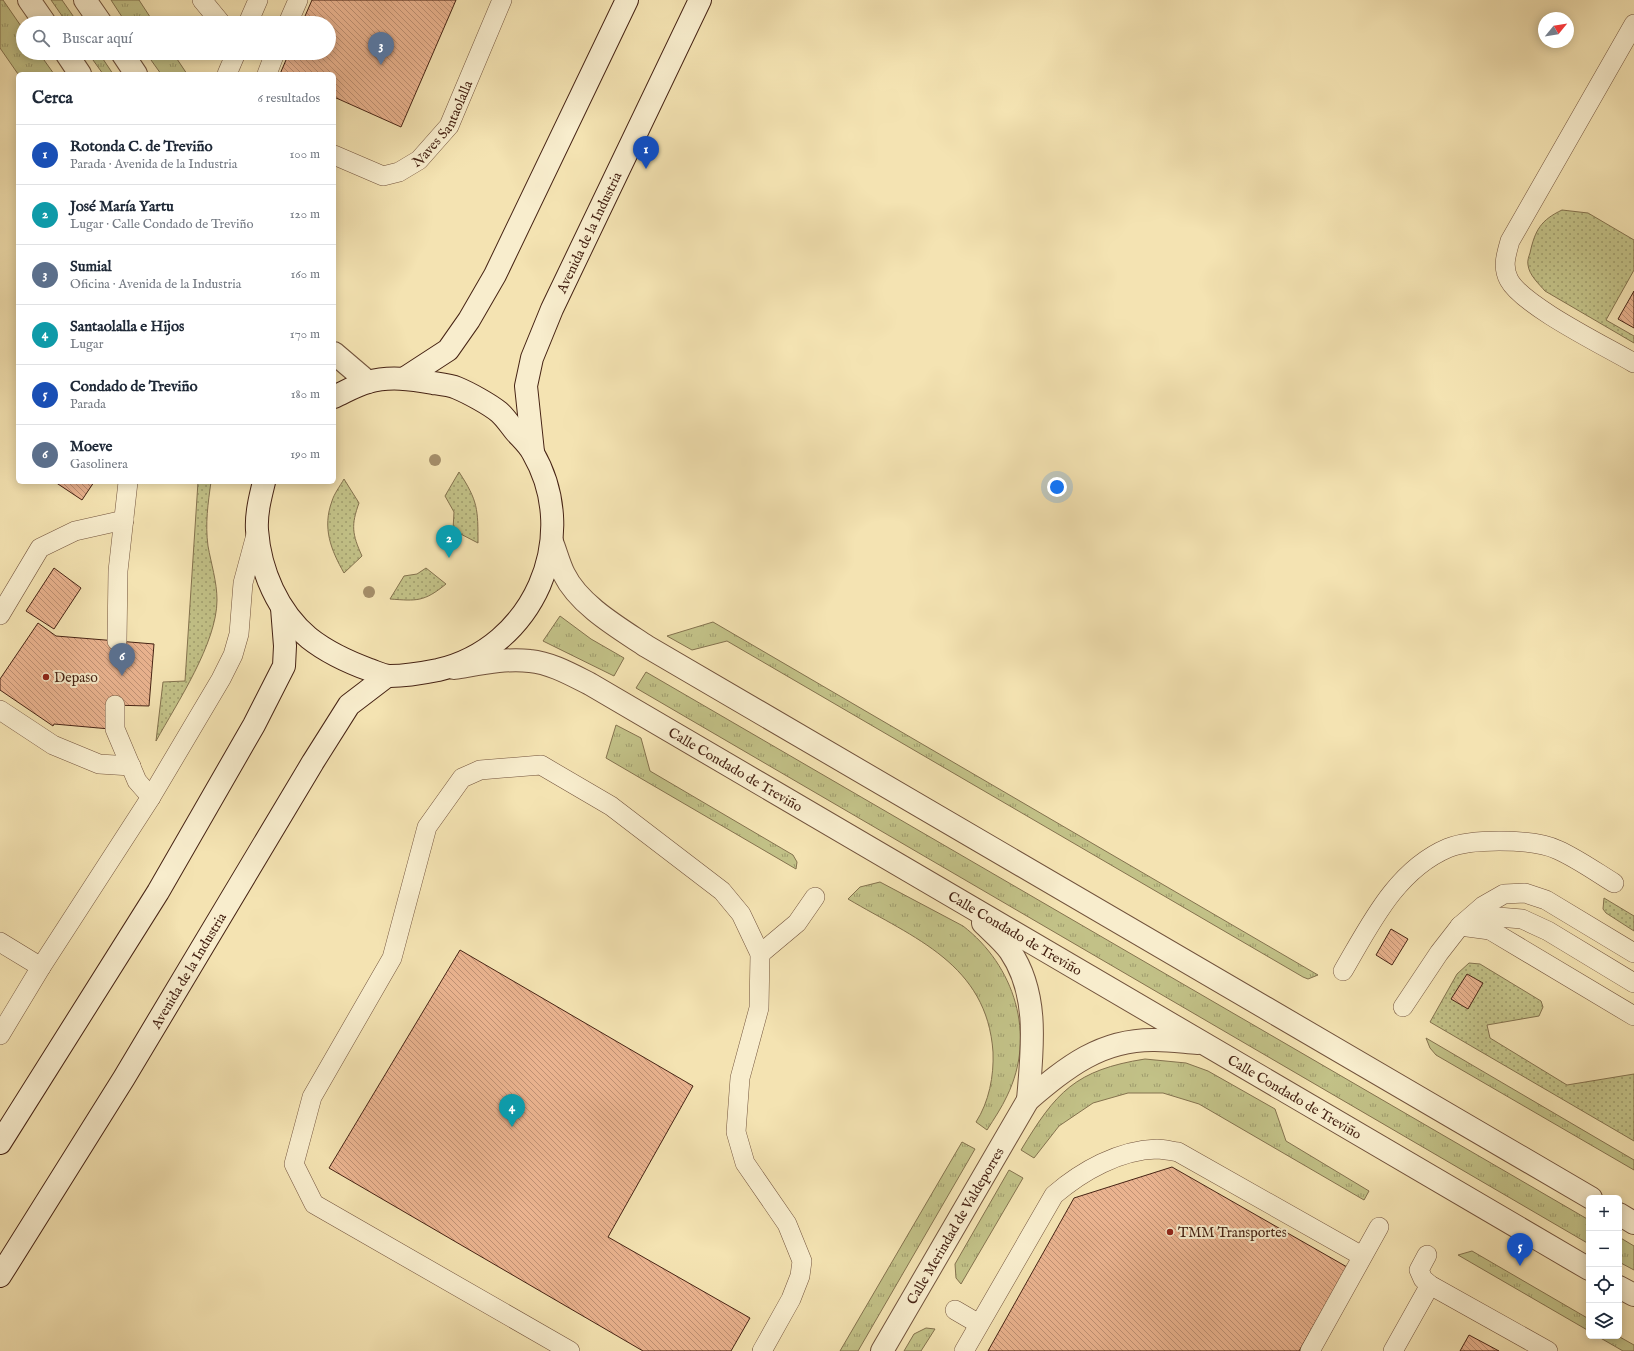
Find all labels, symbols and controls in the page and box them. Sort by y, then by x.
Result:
north arrow [1538,12,1574,48]
search box [16,16,336,60]
icon: search [30,27,52,49]
text: Buscar aquí [62,29,132,48]
pin: 3 [368,32,394,65]
street label: Naves Santaolalla [409,77,478,172]
text: Cerca [32,88,73,109]
text: 6 resultados [257,90,320,107]
pin: 1 [633,136,659,169]
text: Rotonda C. de Treviño [70,137,213,156]
text: 1 [43,146,47,163]
text: 100 m [290,146,320,163]
text: Parada · Avenida de la Industria [70,156,237,173]
street label: Avenida de la Industria [553,168,627,297]
text: José María Yartu [70,197,174,216]
text: 2 [42,206,48,223]
text: 120 m [290,206,320,223]
text: Lugar · Calle Condado de Treviño [70,216,253,233]
text: Sumial [70,257,112,276]
text: 3 [43,266,47,283]
text: 160 m [290,266,320,283]
text: Oficina · Avenida de la Industria [70,276,241,293]
text: Santaolalla e Hijos [70,317,184,336]
text: 4 [42,326,48,343]
text: 170 m [290,326,320,343]
text: Lugar [70,336,103,353]
text: Condado de Treviño [70,377,198,396]
text: 5 [43,386,47,403]
text: 180 m [291,386,320,403]
text: Parada [70,396,106,413]
text: Moeve [70,437,112,456]
text: 6 [42,446,48,463]
text: 190 m [290,446,320,463]
text: Gasolinera [70,456,128,473]
your location [1047,477,1067,497]
pin: 2 [436,525,462,558]
pin: 6 [109,643,135,676]
place label: Depaso [54,669,98,687]
marker: Depaso [41,672,51,682]
street label: Calle Condado de Treviño [665,724,806,817]
street label: Calle Condado de Treviño [944,888,1085,980]
street label: Avenida de la Industria [147,909,231,1033]
street label: Calle Condado de Treviño [1224,1051,1365,1144]
pin: 4 [499,1094,525,1127]
street label: Calle Merindad de Valdeporres [903,1144,1009,1308]
map controls [1586,1195,1622,1339]
button: + [1586,1195,1622,1231]
place label: TMM Transportes [1178,1224,1287,1242]
marker: TMM Transportes [1165,1227,1175,1237]
button: − [1586,1231,1622,1267]
pin: 5 [1507,1233,1533,1266]
button: locate [1586,1267,1622,1303]
button: layers [1586,1303,1622,1339]

